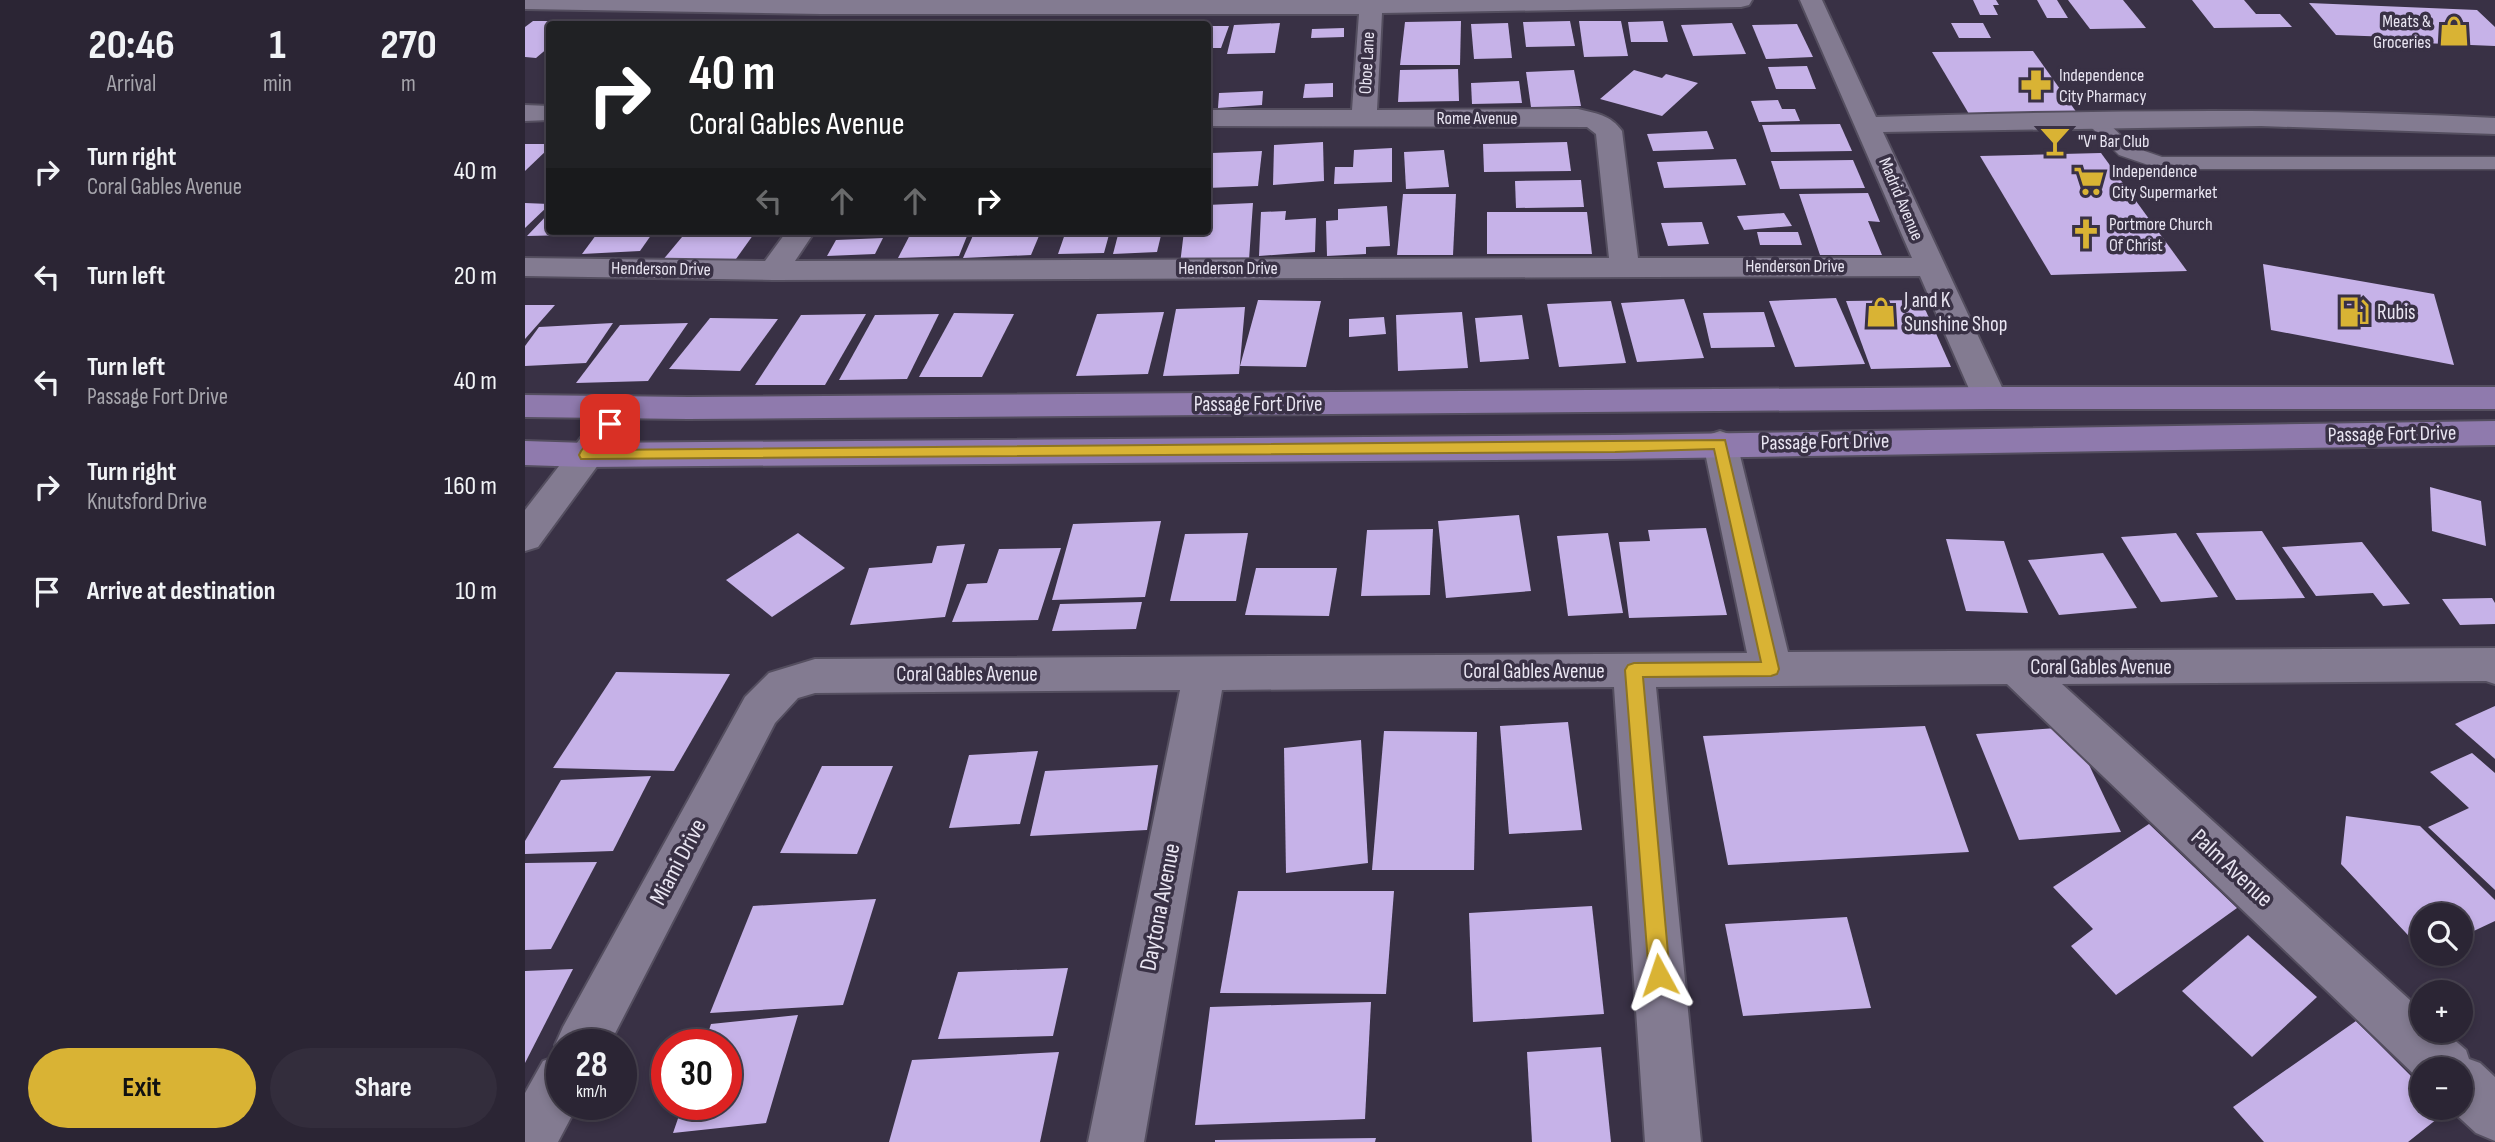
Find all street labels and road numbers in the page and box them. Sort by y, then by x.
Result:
street label: Oboe Lane [1355,31,1379,95]
street label: Rome Avenue [1436,108,1518,129]
street label: Madrid Avenue [1874,154,1928,244]
street label: Henderson Drive [1745,256,1845,277]
street label: Henderson Drive [611,258,711,280]
street label: Henderson Drive [1178,258,1278,279]
street label: Passage Fort Drive [1194,392,1322,417]
street label: Passage Fort Drive [2327,420,2457,448]
street label: Passage Fort Drive [1760,428,1890,456]
street label: Coral Gables Avenue [2030,655,2172,680]
street label: Coral Gables Avenue [1463,659,1605,684]
street label: Coral Gables Avenue [896,662,1038,687]
street label: Miami Drive [643,814,713,910]
street label: Palm Avenue [2185,823,2279,913]
street label: Daytona Avenue [1133,841,1187,973]

